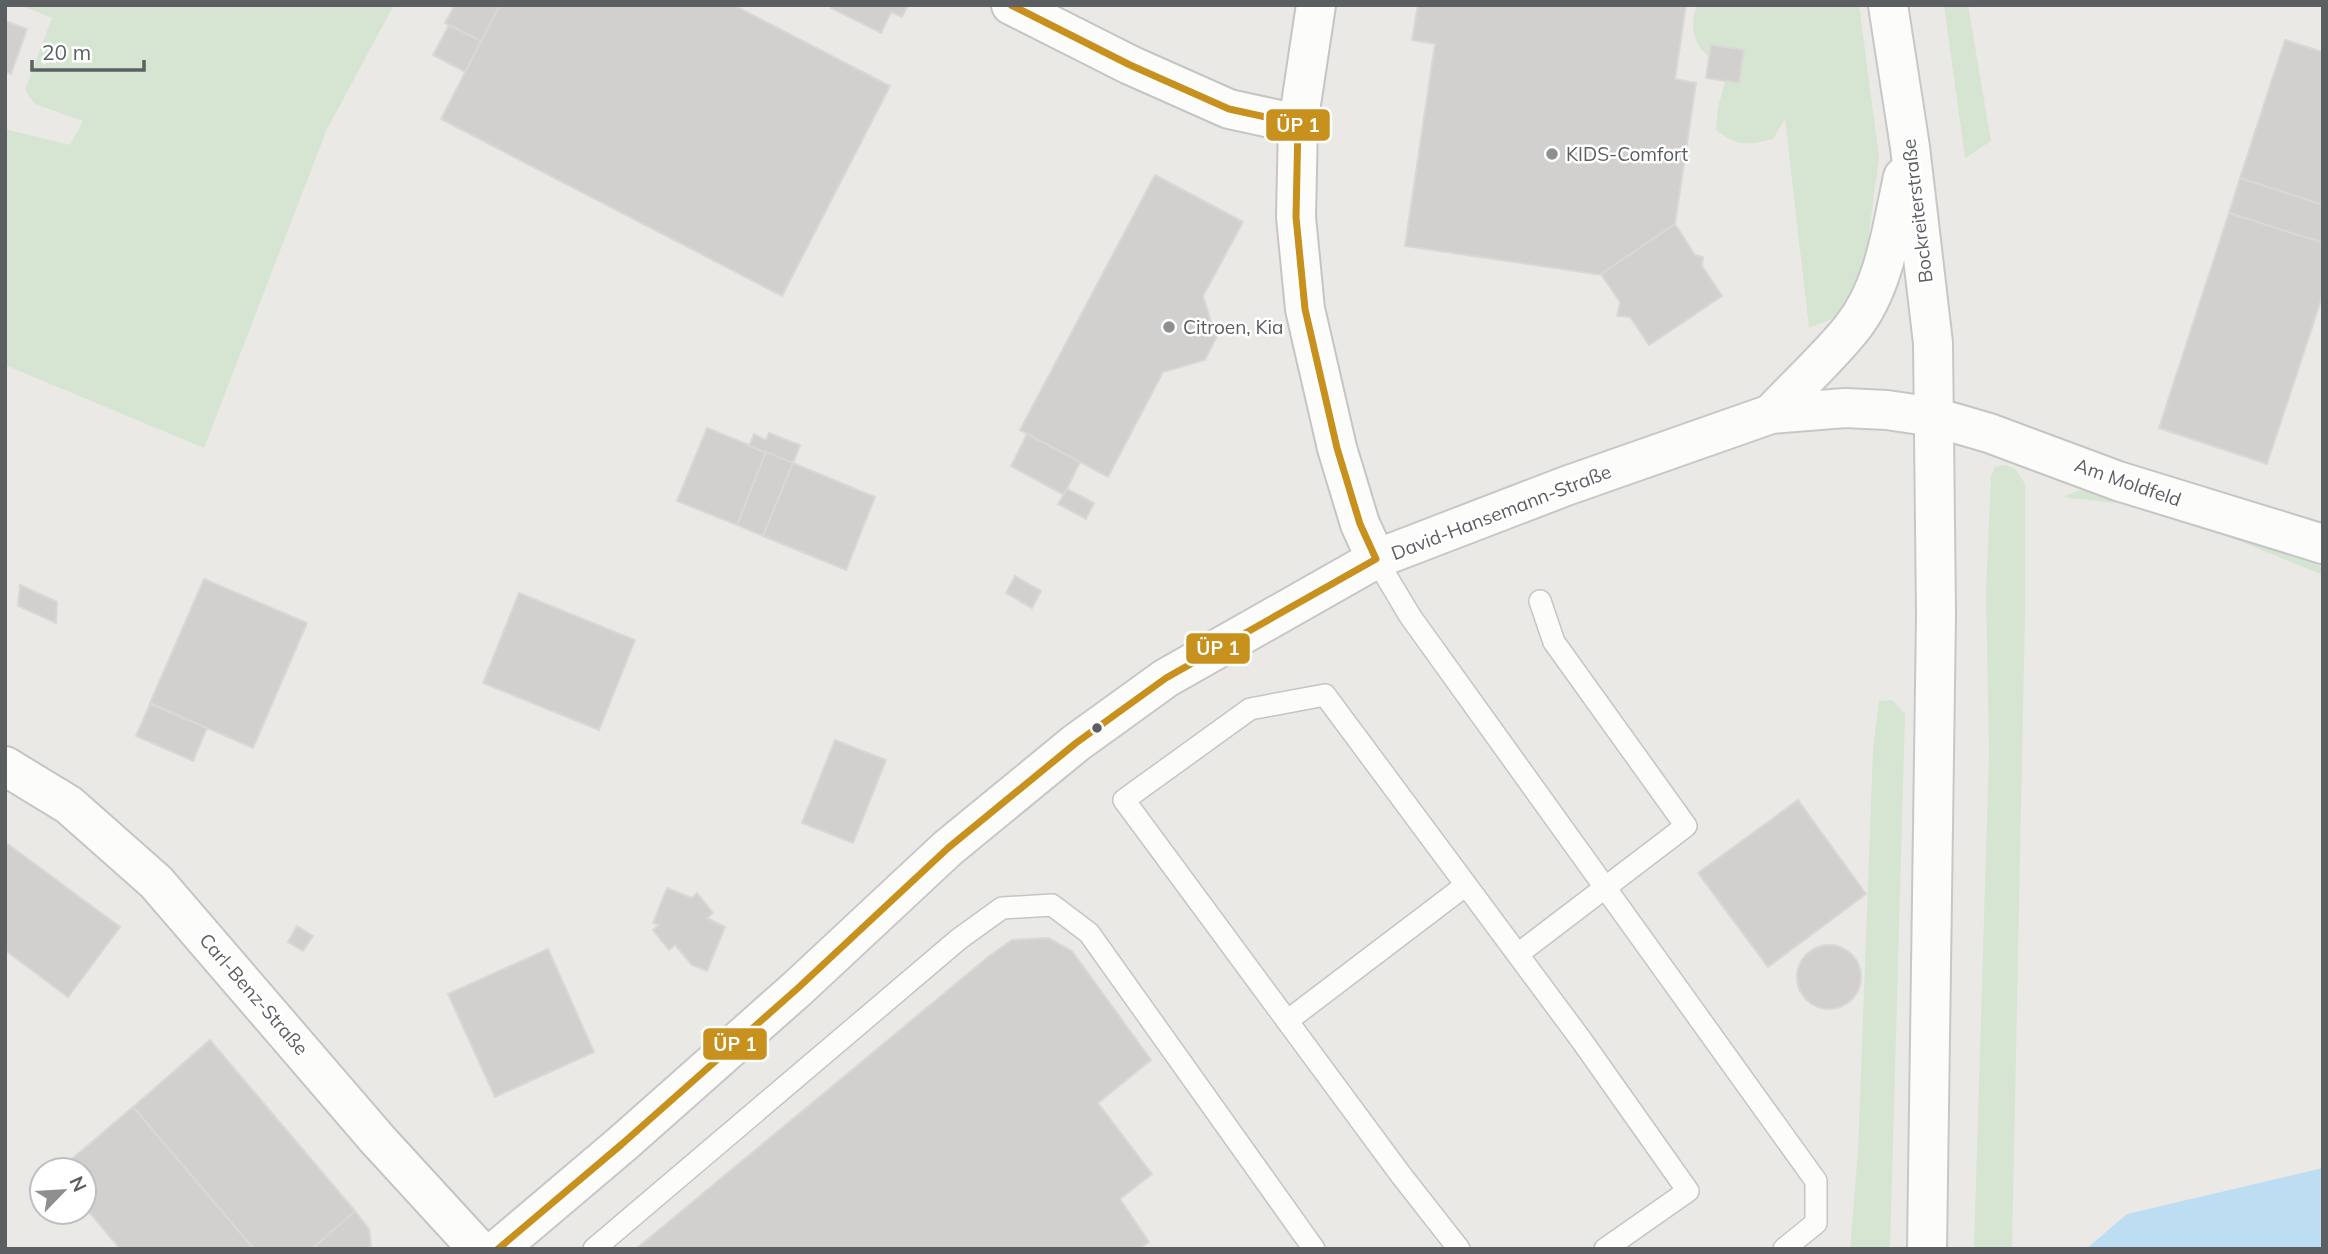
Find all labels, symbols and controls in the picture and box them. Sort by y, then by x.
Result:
scale bar [32,28,144,72]
text: 20 m [42,39,91,65]
line badge: ÜP 1 [1265,108,1331,142]
text: ÜP 1 [1276,113,1320,137]
street label: Bockreiterstraße [1896,138,1938,284]
place label: KIDS-Comfort [1566,142,1688,166]
marker: KIDS-Comfort [1544,146,1560,162]
place label: Citroen, Kia [1183,315,1284,339]
marker: Citroen, Kia [1161,319,1177,335]
street label: Am Moldfeld [2072,453,2184,511]
street label: David-Hansemann-Straße [1388,459,1614,565]
line badge: ÜP 1 [1185,632,1251,665]
text: ÜP 1 [1196,636,1240,660]
unlabelled marker [1090,721,1104,735]
street label: Carl-Benz-Straße [194,928,314,1060]
line badge: ÜP 1 [702,1027,768,1061]
text: ÜP 1 [713,1032,757,1056]
north arrow [28,1156,98,1226]
text: N [64,1172,92,1195]

